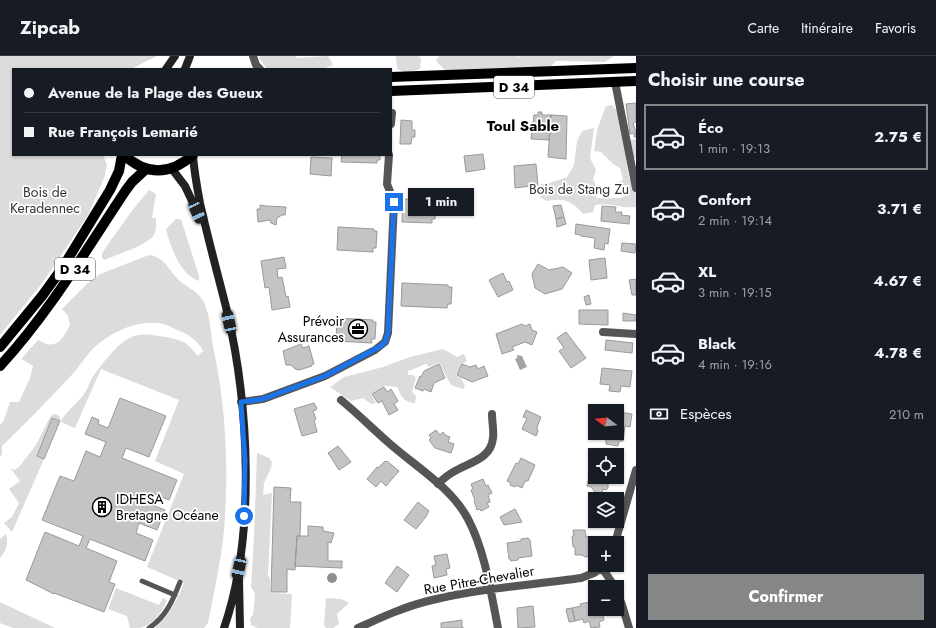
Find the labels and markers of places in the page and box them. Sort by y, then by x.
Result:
place label: Prévoir Assurances [278,311,344,347]
office icon: Prévoir Assurances [347,318,369,340]
place label: IDHESA Bretagne Océane [116,489,219,525]
building icon: IDHESA Bretagne Océane [91,496,113,518]

